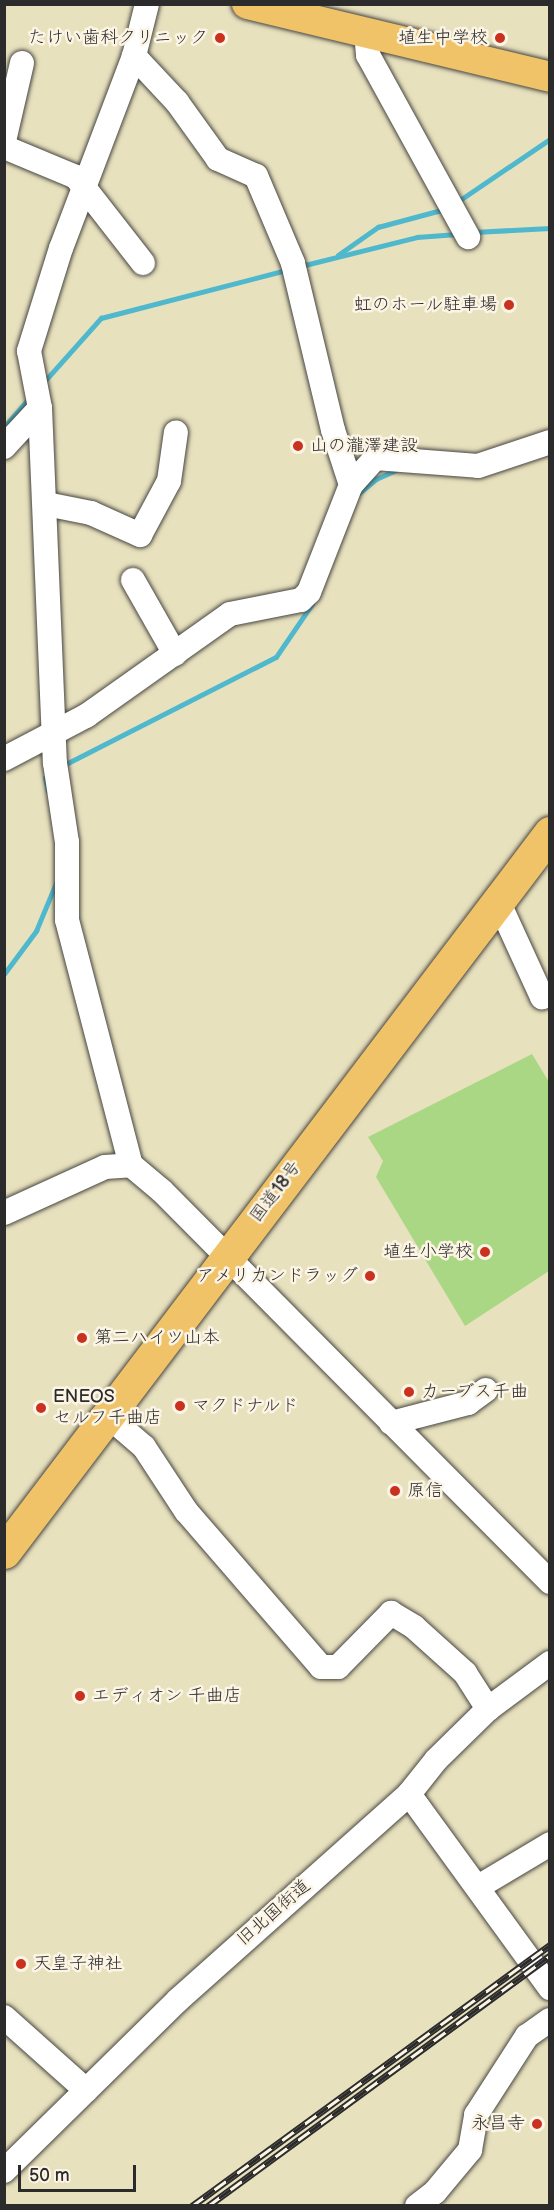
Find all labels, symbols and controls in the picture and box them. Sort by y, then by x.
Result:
place label: たけい歯科クリニック [28,27,208,49]
place label: 埴生中学校 [398,27,488,49]
marker: たけい歯科クリニック [213,31,227,45]
marker: 埴生中学校 [493,31,507,45]
place label: 虹のホール駐車場 [353,294,497,316]
marker: 虹のホール駐車場 [502,298,516,312]
place label: 山の瀧澤建設 [310,435,418,457]
marker: 山の瀧澤建設 [291,439,305,453]
street label: 国道18号 [246,1157,306,1227]
place label: 埴生小学校 [383,1241,473,1263]
marker: 埴生小学校 [478,1245,492,1259]
place label: アメリカンドラッグ [196,1265,358,1287]
marker: アメリカンドラッグ [363,1269,377,1283]
place label: 第二ハイツ山本 [94,1327,220,1349]
marker: 第二ハイツ山本 [75,1331,89,1345]
place label: カーブス千曲 [421,1381,529,1403]
marker: カーブス千曲 [402,1385,416,1399]
place label: ENEOS セルフ千曲店 [53,1387,161,1430]
place label: マクドナルド [192,1395,300,1417]
marker: マクドナルド [173,1399,187,1413]
marker: ENEOS セルフ千曲店 [34,1401,48,1415]
place label: 原信 [407,1480,443,1502]
marker: 原信 [388,1484,402,1498]
place label: エディオン 千曲店 [92,1685,241,1707]
marker: エディオン 千曲店 [73,1689,87,1703]
street label: 旧北国街道 [233,1875,315,1951]
place label: 天皇子神社 [33,1953,123,1975]
marker: 天皇子神社 [14,1957,28,1971]
place label: 永昌寺 [471,2113,525,2135]
marker: 永昌寺 [530,2117,544,2131]
scale bar [21,2153,140,2191]
text: 50 m [29,2165,70,2186]

